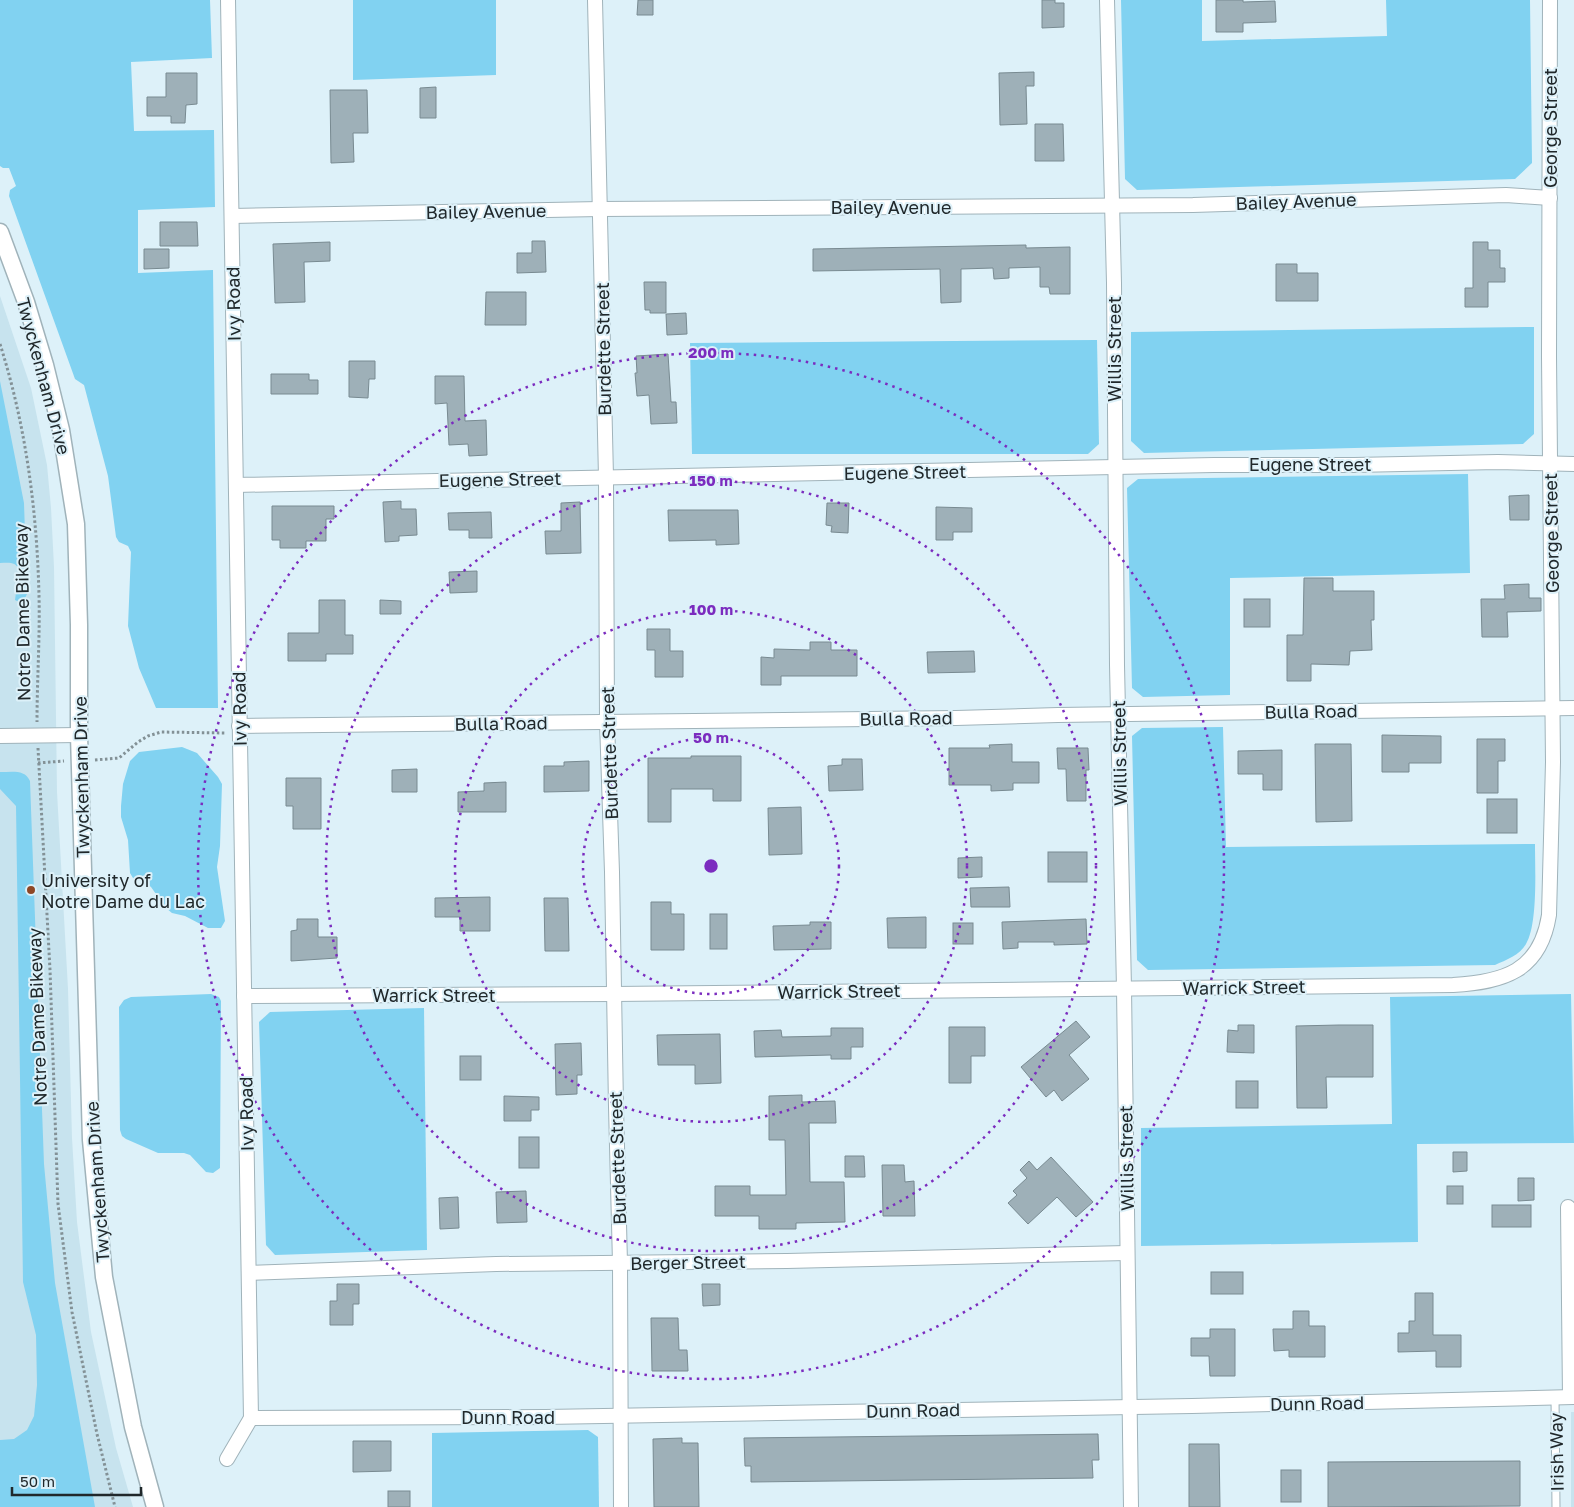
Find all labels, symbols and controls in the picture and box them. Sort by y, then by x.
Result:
street label: George Street [1539,68,1561,188]
street label: Bailey Avenue [1235,188,1357,214]
street label: Bailey Avenue [831,196,951,218]
street label: Bailey Avenue [425,199,547,223]
street label: Ivy Road [221,266,245,342]
street label: Burdette Street [591,282,615,416]
street label: Twyckenham Drive [12,295,76,457]
street label: Willis Street [1103,296,1125,402]
text: 200 m [688,343,734,361]
street label: Eugene Street [1249,453,1371,475]
street label: Eugene Street [843,460,967,484]
street label: Eugene Street [438,467,562,491]
text: 150 m [689,471,733,489]
street label: George Street [1539,473,1563,593]
street label: Notre Dame Bikeway [9,523,35,701]
text: 100 m [689,600,733,618]
street label: Ivy Road [227,671,251,747]
street label: Burdette Street [596,686,622,820]
street label: Twyckenham Drive [69,696,93,858]
street label: Bulla Road [1264,699,1358,723]
street label: Willis Street [1107,700,1131,806]
street label: Bulla Road [859,706,953,730]
street label: Bulla Road [454,711,548,735]
text: 50 m [693,728,729,746]
centre of rings [702,857,720,875]
place label: University of Notre Dame du Lac [41,869,205,912]
marker: University of Notre Dame du Lac [25,884,37,896]
street label: Notre Dame Bikeway [23,928,51,1106]
street label: Warrick Street [1182,975,1306,999]
street label: Warrick Street [777,979,901,1003]
street label: Warrick Street [372,984,496,1006]
street label: Ivy Road [234,1076,258,1152]
street label: Burdette Street [604,1091,630,1225]
street label: Twyckenham Drive [80,1101,114,1263]
street label: Willis Street [1114,1105,1138,1211]
street label: Berger Street [630,1250,746,1274]
street label: Dunn Road [1270,1391,1364,1415]
street label: Dunn Road [866,1398,960,1422]
street label: Dunn Road [461,1406,555,1428]
street label: Irish Way [1544,1412,1568,1492]
scale bar [12,1464,141,1496]
text: 50 m [20,1472,55,1490]

